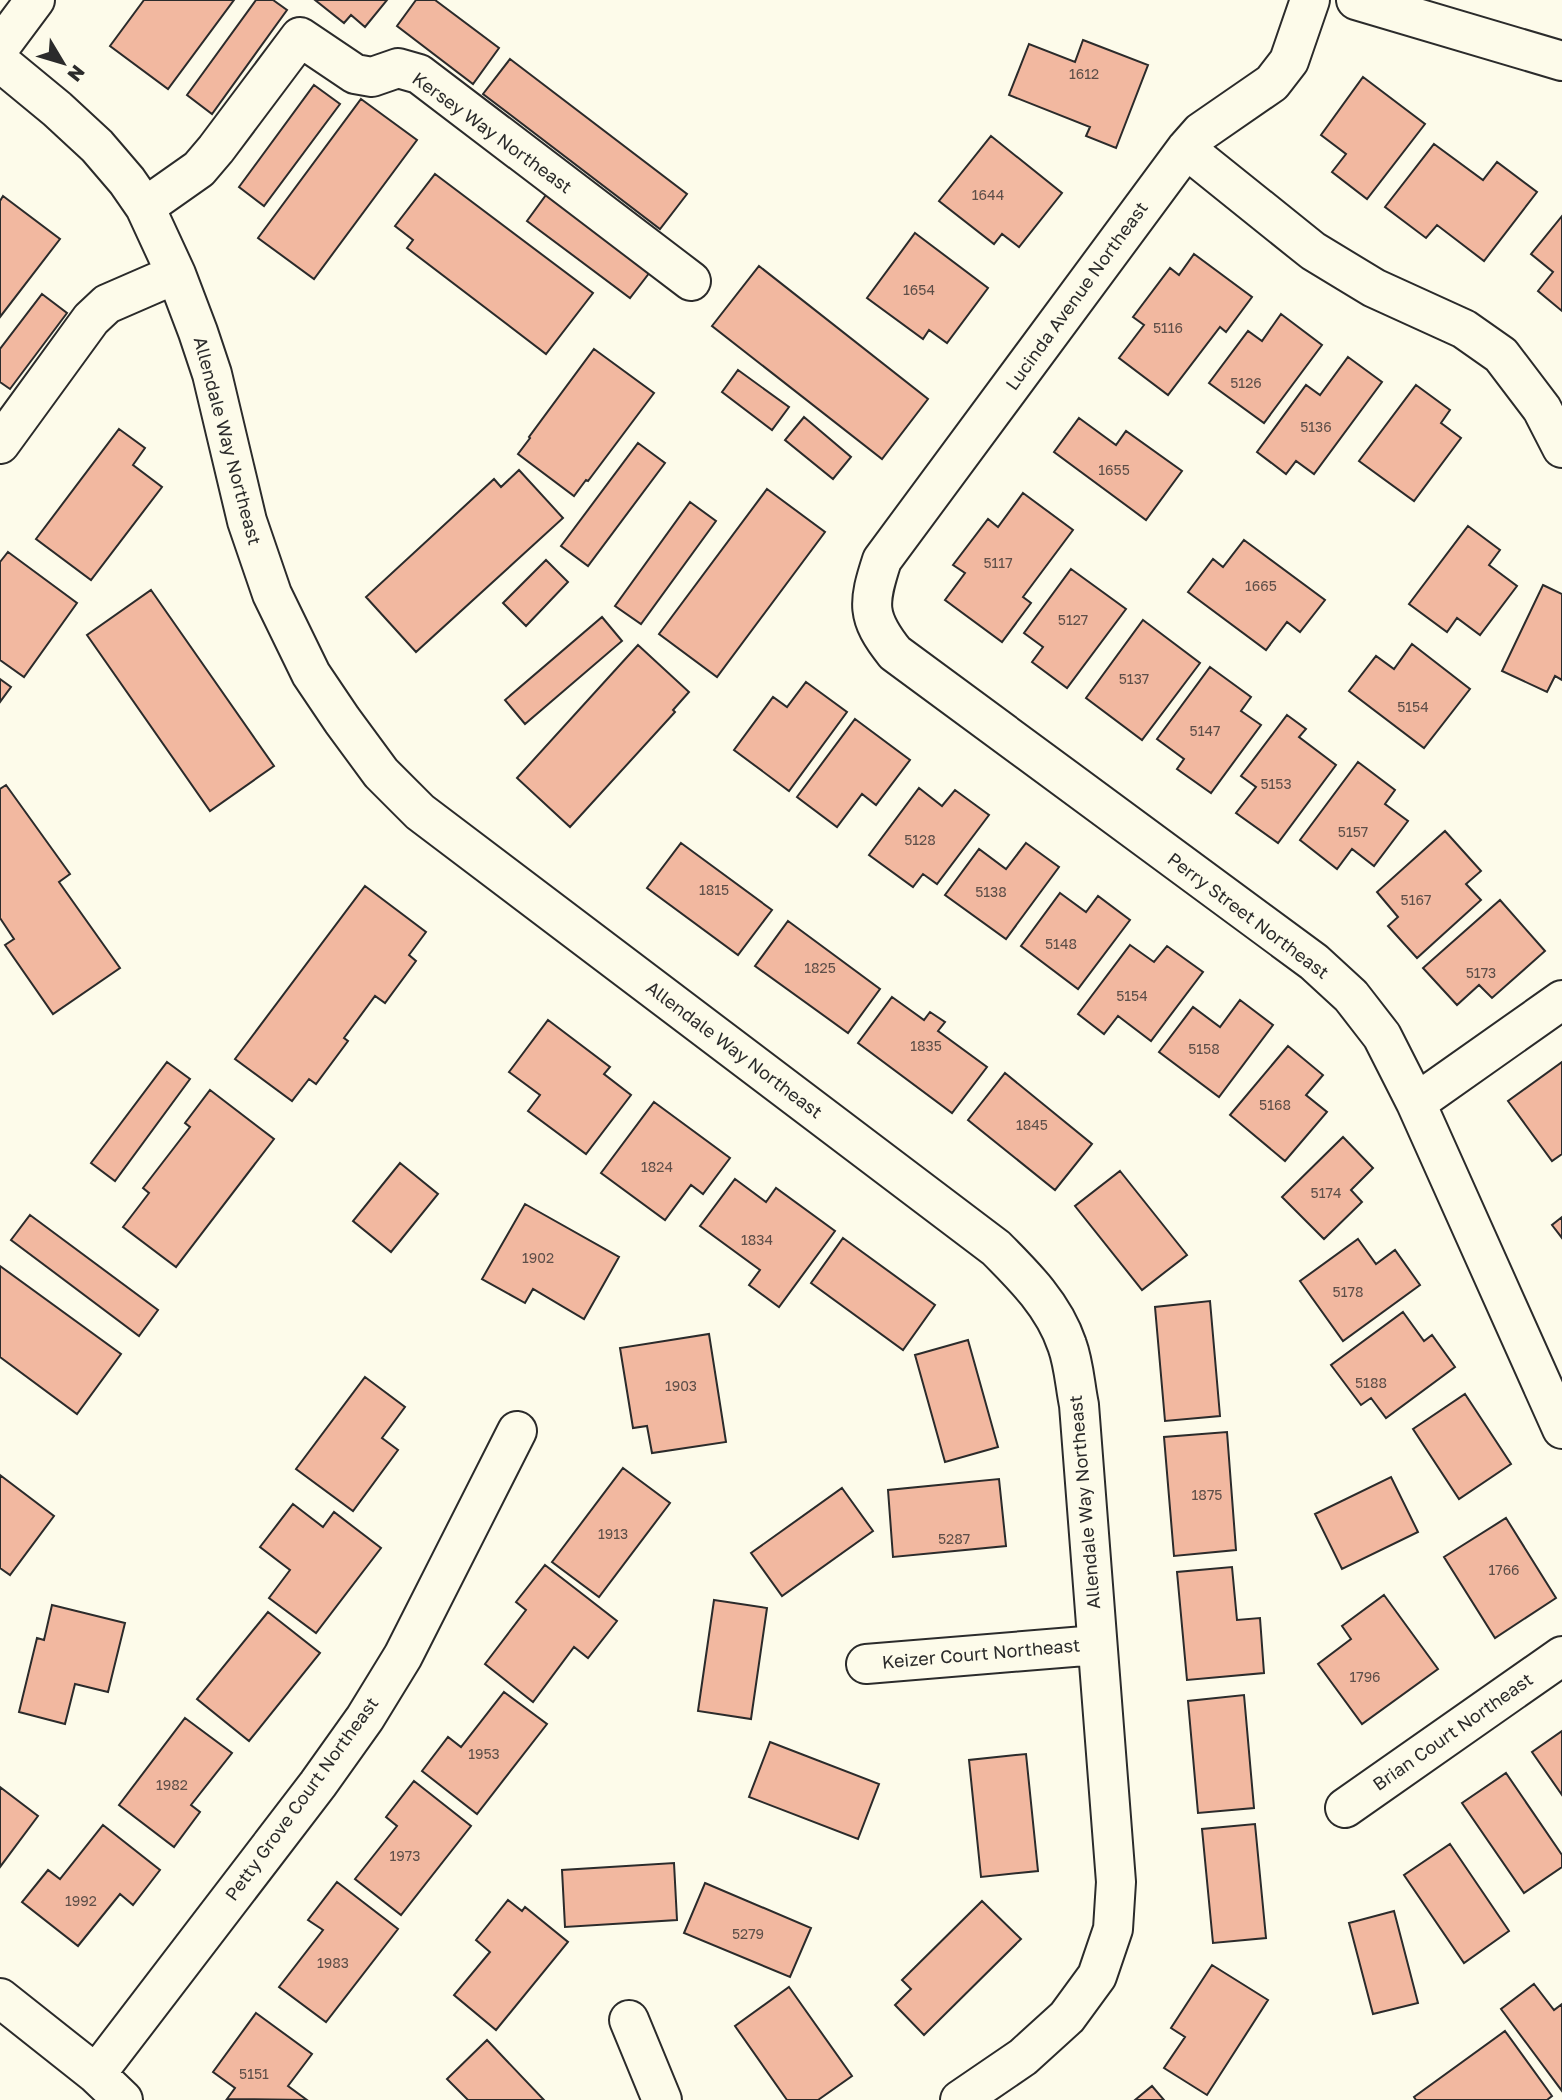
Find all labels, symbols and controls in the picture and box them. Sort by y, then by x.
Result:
north arrow [28,28,98,98]
text: N [63,61,90,87]
house number: 1612 [1069,65,1099,82]
street label: Kersey Way Northeast [408,67,577,198]
house number: 1644 [972,186,1004,203]
street label: Lucinda Avenue Northeast [1000,197,1152,394]
house number: 1654 [903,281,935,298]
house number: 5116 [1153,319,1183,336]
street label: Allendale Way Northeast [190,334,266,547]
house number: 5126 [1230,374,1262,391]
house number: 5136 [1300,418,1332,435]
house number: 1655 [1098,461,1130,478]
house number: 5117 [983,554,1013,571]
house number: 1665 [1245,577,1277,594]
house number: 5127 [1058,611,1088,628]
house number: 5137 [1119,670,1149,687]
house number: 5154 [1397,698,1429,715]
house number: 5147 [1190,722,1220,739]
house number: 5153 [1260,775,1292,792]
house number: 5157 [1338,823,1368,840]
house number: 5128 [904,831,936,848]
street label: Perry Street Northeast [1164,847,1334,983]
house number: 1815 [699,881,729,898]
house number: 5138 [975,883,1007,900]
house number: 5167 [1401,891,1431,908]
house number: 5148 [1045,935,1077,952]
house number: 1825 [804,959,836,976]
house number: 5173 [1466,964,1496,981]
street label: Allendale Way Northeast [642,976,827,1123]
house number: 5154 [1116,987,1148,1004]
house number: 1835 [910,1037,942,1054]
house number: 5158 [1188,1040,1220,1057]
house number: 5168 [1259,1096,1291,1113]
house number: 1845 [1016,1116,1048,1133]
house number: 1824 [641,1158,673,1175]
house number: 5174 [1311,1184,1341,1201]
house number: 1834 [741,1231,773,1248]
house number: 1902 [522,1249,554,1266]
house number: 5178 [1333,1283,1363,1300]
house number: 5188 [1355,1374,1387,1391]
house number: 1903 [665,1377,697,1394]
street label: Allendale Way Northeast [1064,1394,1104,1610]
house number: 1875 [1192,1486,1222,1503]
house number: 1913 [598,1525,628,1542]
house number: 5287 [938,1530,970,1547]
house number: 1766 [1488,1561,1520,1578]
street label: Keizer Court Northeast [881,1633,1081,1673]
house number: 1796 [1349,1668,1381,1685]
street label: Brian Court Northeast [1368,1668,1537,1795]
street label: Petty Grove Court Northeast [220,1692,382,1905]
house number: 1953 [468,1745,500,1762]
house number: 1982 [156,1776,188,1793]
house number: 1973 [390,1847,420,1864]
house number: 1992 [65,1892,97,1909]
house number: 5279 [732,1925,764,1942]
house number: 1983 [317,1954,349,1971]
house number: 5151 [239,2065,269,2082]

